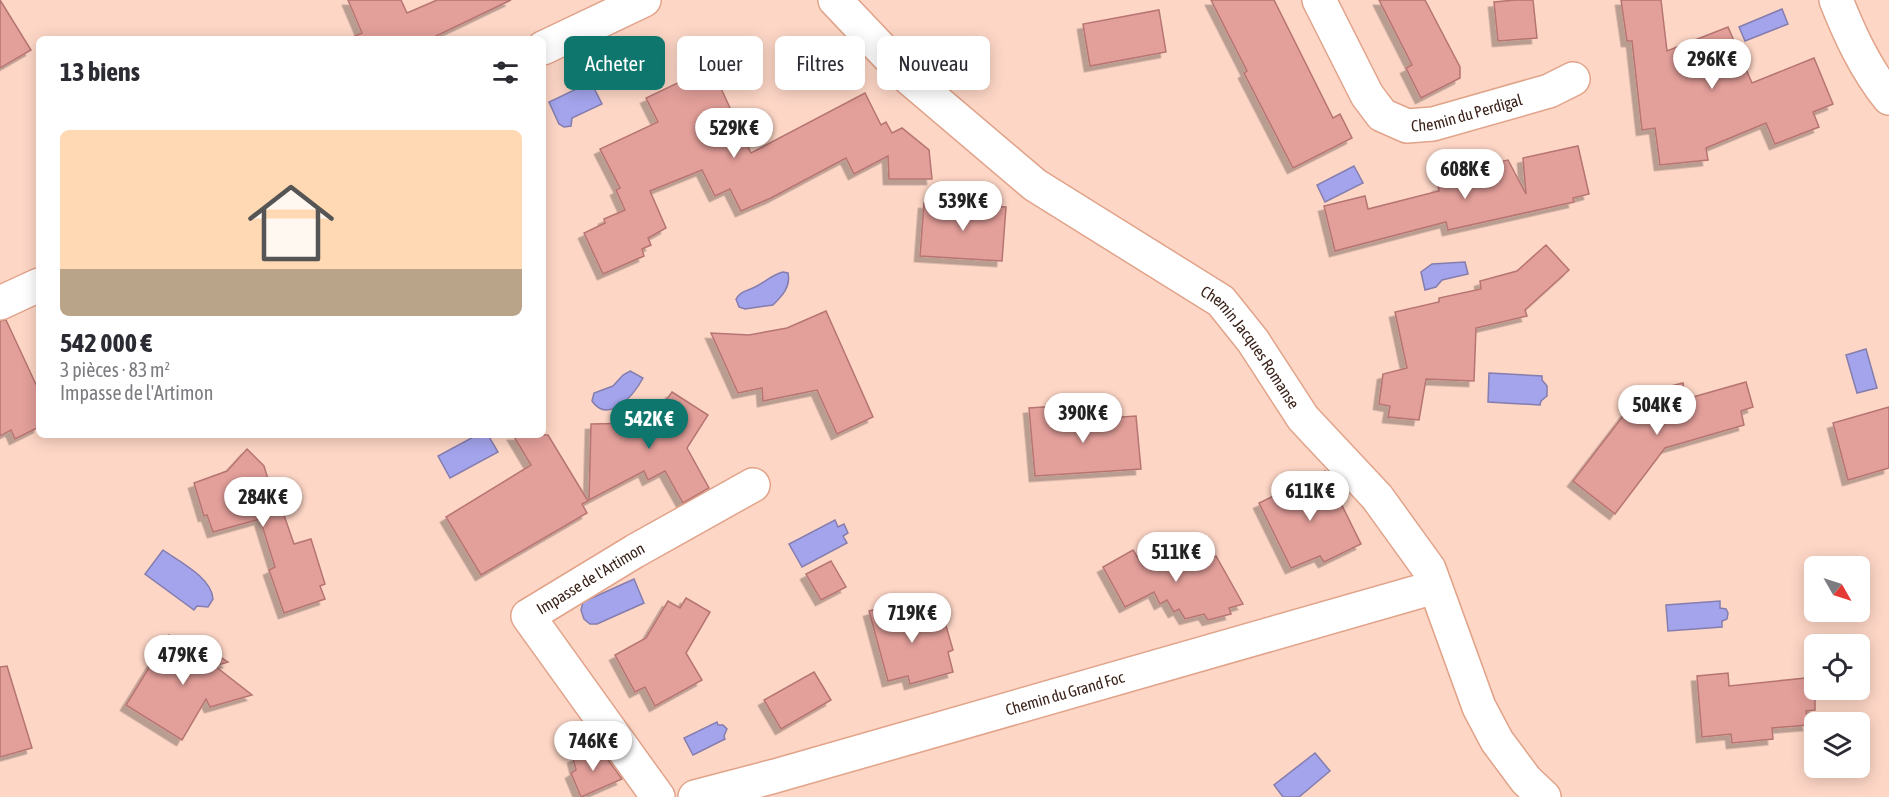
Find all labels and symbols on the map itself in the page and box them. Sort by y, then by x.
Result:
pin: 296K € [1663,39,1761,90]
street label: Chemin du Perdigal [1410,90,1525,135]
pin: 529K € [685,108,783,159]
pin: 608K € [1416,149,1514,200]
pin: 539K € [914,181,1012,232]
street label: Chemin Jacques Romanse [1198,282,1303,412]
pin: 504K € [1608,385,1706,436]
pin: 390K € [1034,393,1132,444]
pin: 542K € [600,399,698,450]
pin: 611K € [1261,471,1359,522]
pin: 284K € [214,477,312,528]
pin: 511K € [1127,532,1225,583]
street label: Impasse de l'Artimon [533,539,648,618]
north arrow [1804,556,1870,622]
pin: 719K € [863,593,961,644]
pin: 479K € [134,635,232,686]
street label: Chemin du Grand Foc [1003,668,1126,719]
pin: 746K € [544,721,642,772]

